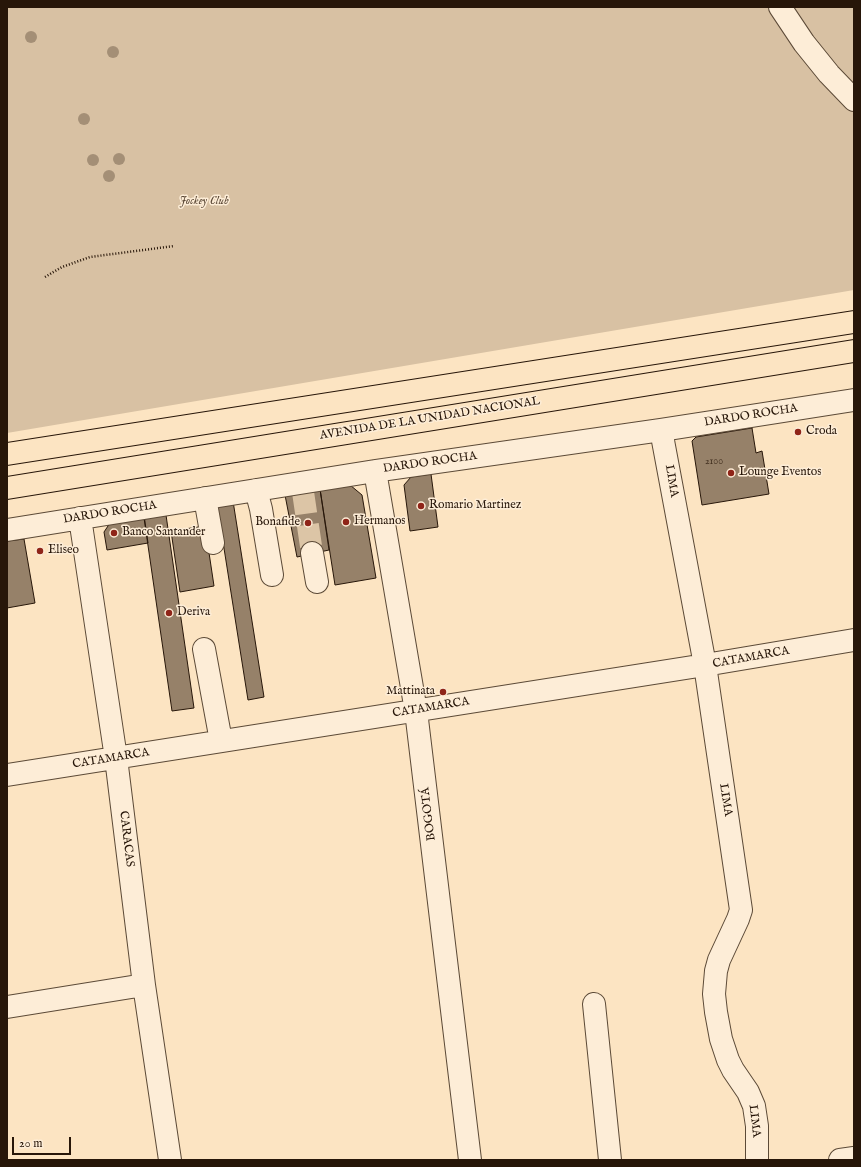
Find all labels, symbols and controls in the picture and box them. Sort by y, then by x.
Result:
park label: Jockey Club [179,195,229,209]
street label: AVENIDA DE LA UNIDAD NACIONAL [319,394,541,444]
street label: DARDO ROCHA [703,401,799,431]
place label: Croda [806,425,837,439]
marker: Croda [793,427,803,437]
street label: DARDO ROCHA [382,449,478,477]
house number: 2100 [705,456,723,468]
street label: LIMA [661,463,681,499]
place label: Lounge Eventos [739,466,821,480]
marker: Lounge Eventos [726,468,736,478]
street label: DARDO ROCHA [62,498,158,528]
place label: Romario Martinez [429,499,521,513]
marker: Romario Martinez [416,501,426,511]
place label: Hermanos [354,515,406,529]
place label: Bonafide [255,516,300,530]
marker: Hermanos [341,517,351,527]
marker: Bonafide [303,518,313,528]
place label: Banco Santander [122,526,205,540]
marker: Banco Santander [109,528,119,538]
place label: Eliseo [48,544,79,558]
marker: Eliseo [35,546,45,556]
place label: Deriva [177,606,210,620]
marker: Deriva [164,608,174,618]
street label: CATAMARCA [711,644,791,672]
place label: Mattinata [386,685,435,699]
marker: Mattinata [438,687,448,697]
street label: CATAMARCA [391,695,471,721]
street label: CATAMARCA [71,746,151,772]
street label: LIMA [715,783,735,817]
street label: BOGOTÁ [419,786,439,842]
street label: CARACAS [115,810,137,868]
street label: LIMA [745,1104,763,1138]
scale bar [14,1129,73,1155]
text: 20 m [19,1136,42,1151]

